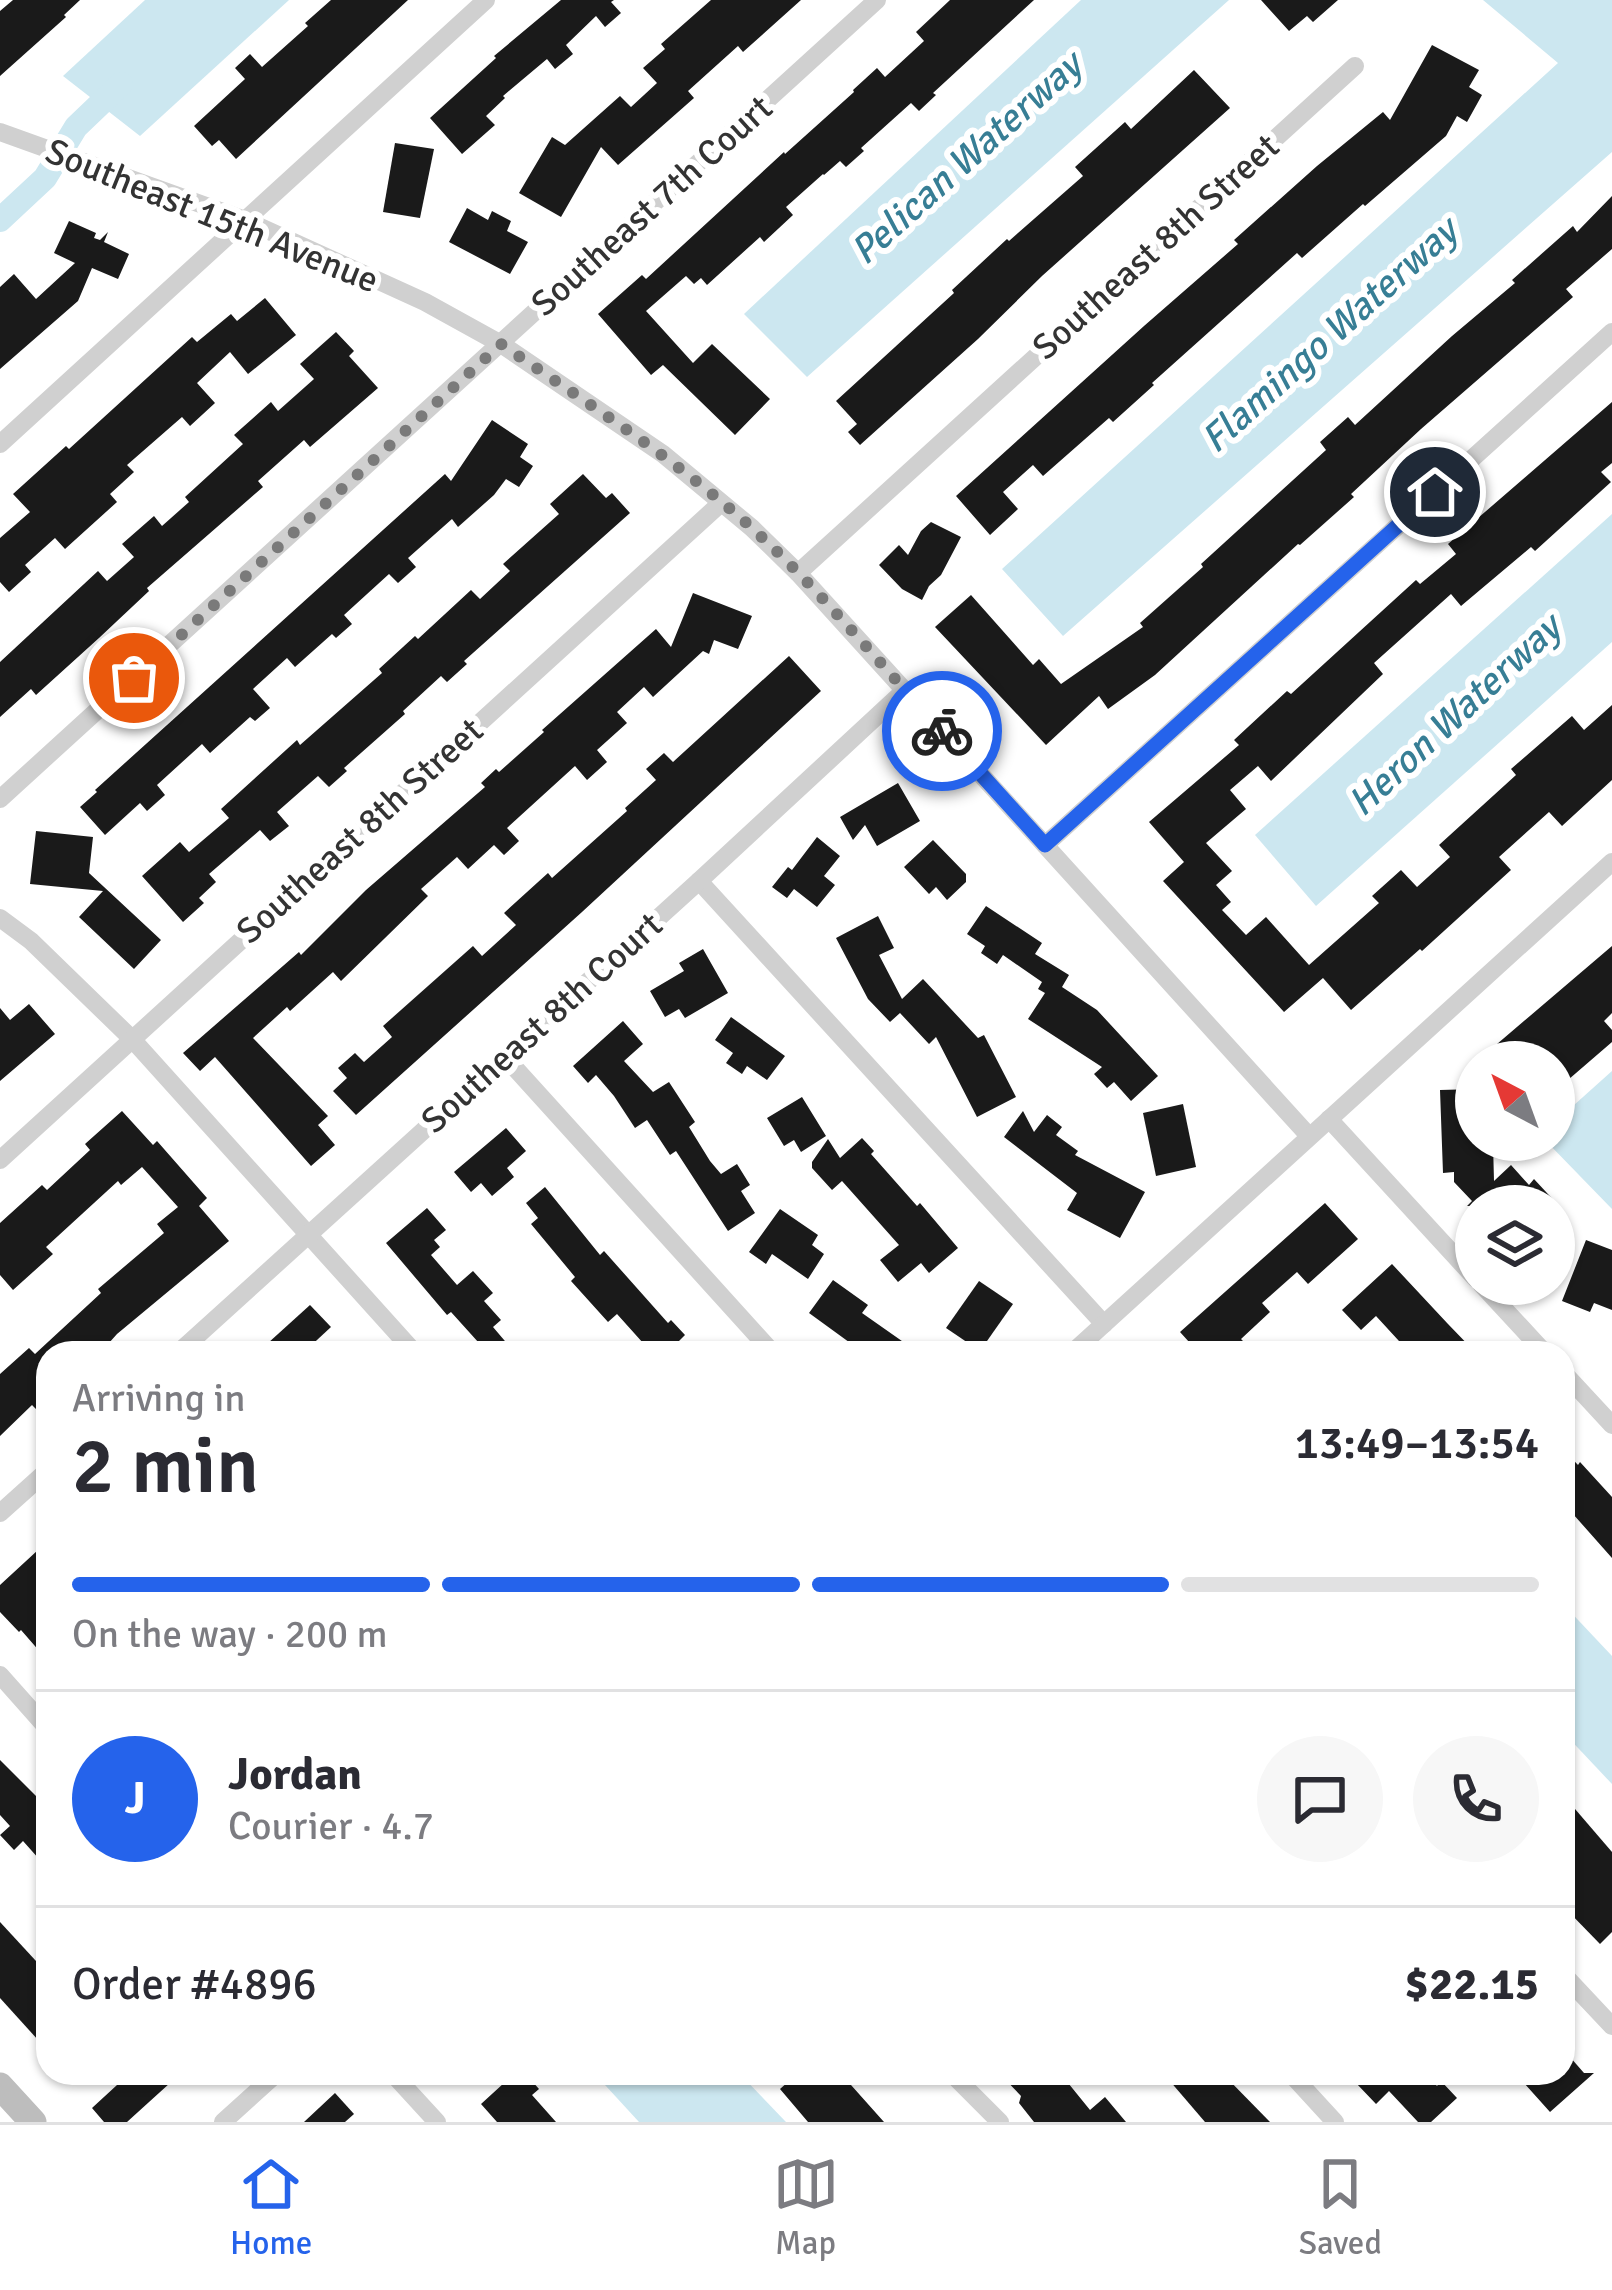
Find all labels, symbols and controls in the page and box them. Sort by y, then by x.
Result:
water label: Pelican Waterway [840,38,1095,274]
street label: Southeast 7th Court [522,86,782,326]
street label: Southeast 8th Street [1023,124,1289,370]
street label: Southeast 15th Avenue [39,129,385,303]
water label: Flamingo Waterway [1191,204,1471,463]
pin [1384,441,1486,543]
icon: home [1402,459,1468,525]
water label: Heron Waterway [1337,601,1574,826]
pin [83,627,185,729]
icon: bag [101,645,167,711]
courier [882,671,1002,791]
icon: bike [909,698,975,764]
street label: Southeast 8th Street [227,708,493,954]
street label: Southeast 8th Court [412,903,672,1143]
north arrow [1455,1041,1575,1161]
map controls [1455,1041,1575,1305]
button: layers [1455,1185,1575,1305]
text: Arriving in [72,1374,246,1422]
text: 13:49–13:54 [1295,1416,1539,1471]
text: 2 min [72,1419,259,1515]
text: On the way · 200 m [72,1610,388,1658]
button: chat [1257,1736,1383,1862]
button: phone [1413,1736,1539,1862]
text: Jordan [228,1747,362,1802]
text: J [124,1771,146,1826]
text: Courier · 4.7 [228,1802,434,1850]
text: Order #4896 [72,1957,317,2012]
text: $22.15 [1405,1957,1539,2012]
tab: Home [230,2151,312,2264]
tab: Map [773,2151,839,2264]
tab: Saved [1299,2151,1382,2264]

